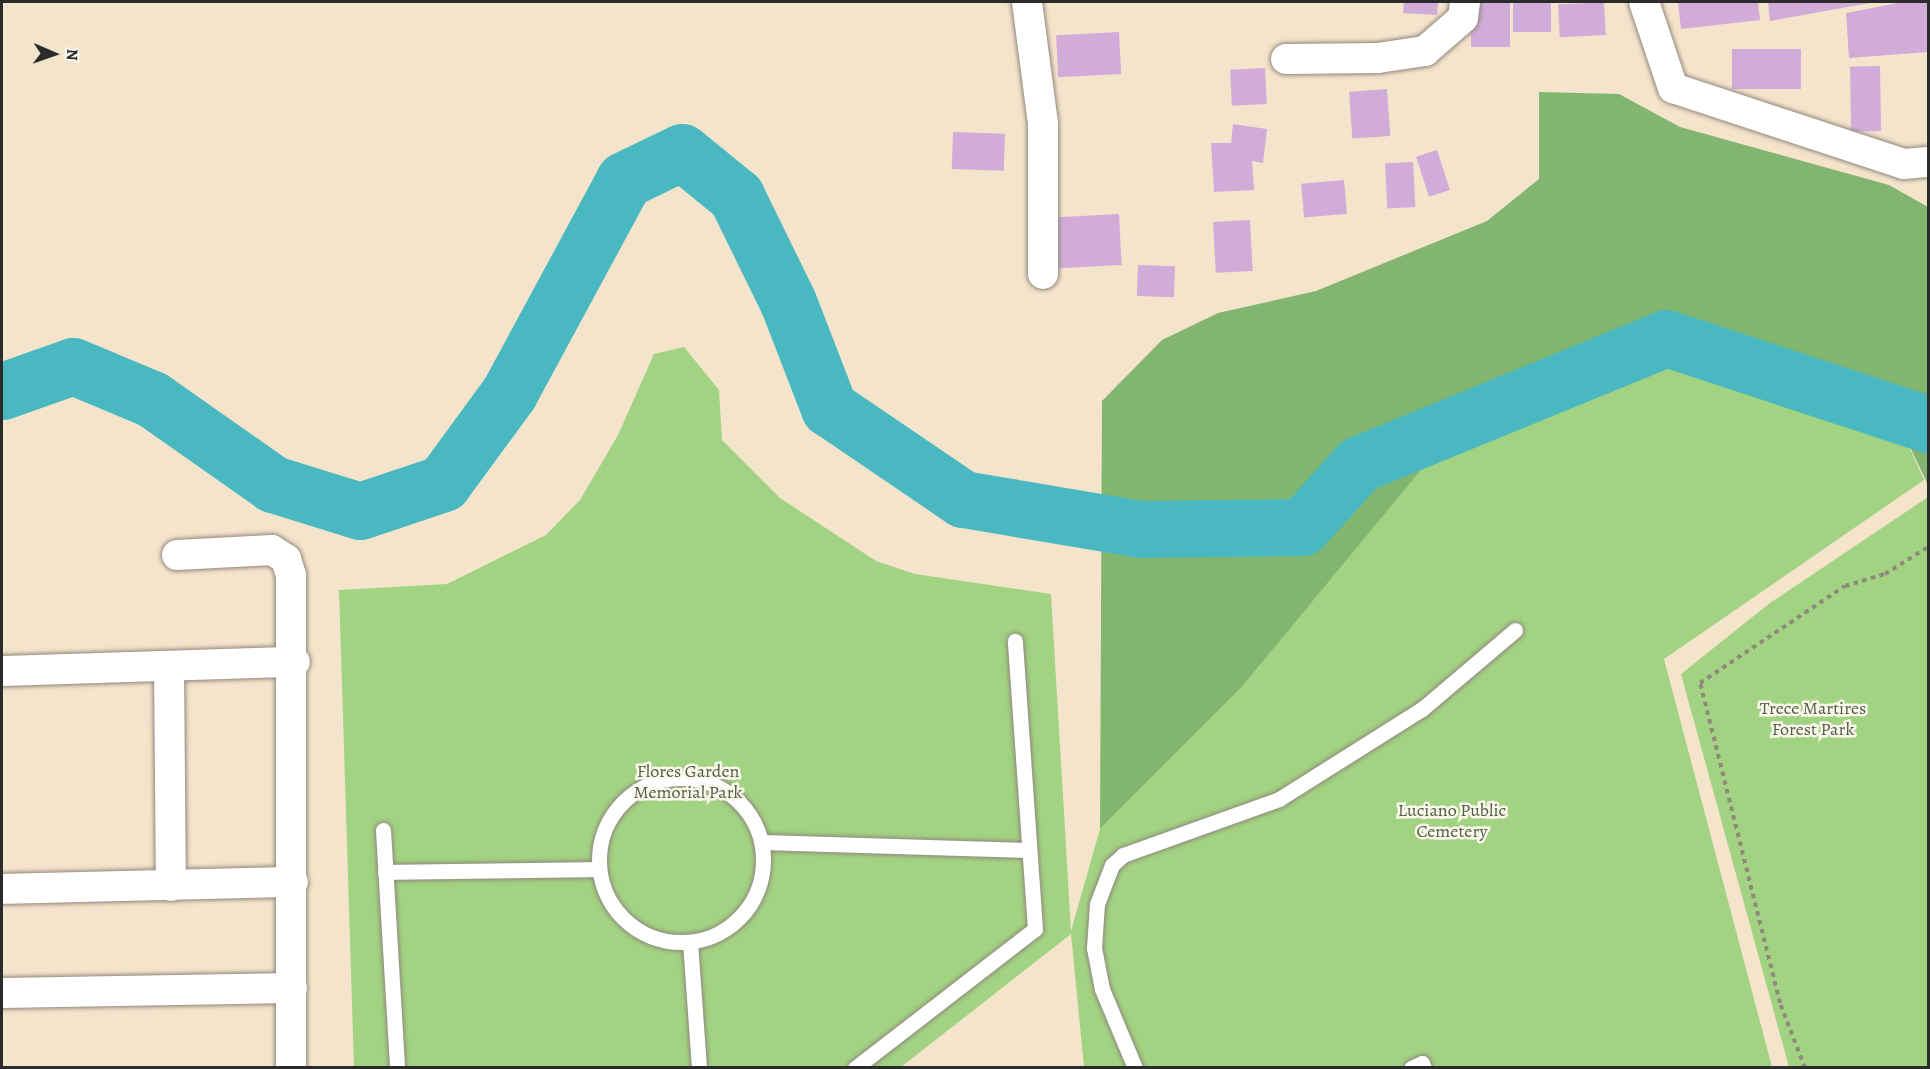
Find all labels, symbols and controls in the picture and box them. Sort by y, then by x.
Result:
north arrow [24,24,84,84]
text: N [61,48,83,61]
park label: Trece Martires Forest Park [1760,698,1866,740]
park label: Flores Garden Memorial Park [634,761,742,804]
park label: Luciano Public Cemetery [1398,800,1506,842]

